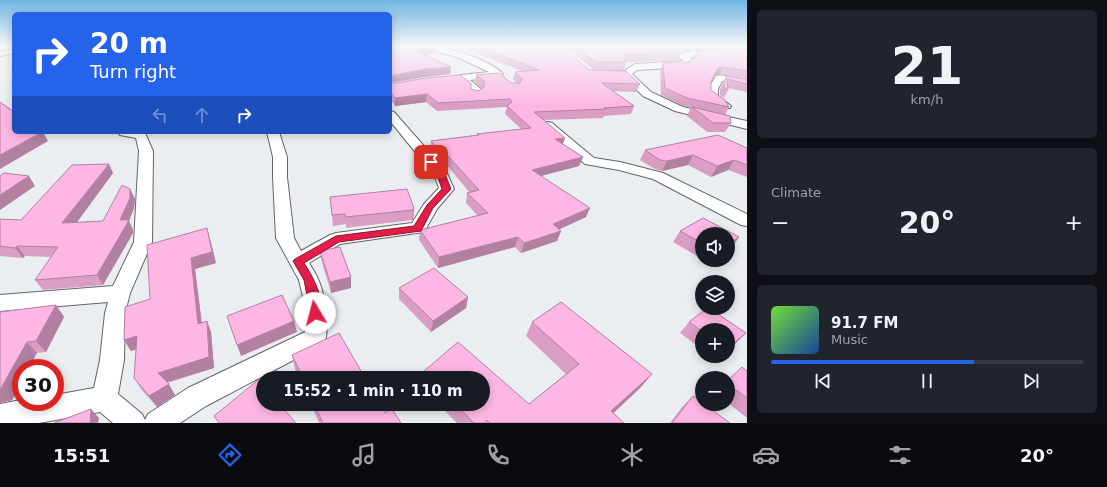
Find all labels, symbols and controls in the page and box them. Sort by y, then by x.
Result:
text: 20 m [90,27,168,60]
icon: right [24,28,76,80]
text: 21 [891,36,963,96]
text: Turn right [90,61,176,82]
text: km/h [911,92,943,107]
icon: left [149,104,171,126]
icon: ahead [191,104,213,126]
icon: right [233,104,255,126]
pin [414,145,448,179]
icon: arrive [420,151,442,173]
text: Climate [771,185,821,200]
text: 20° [899,205,955,240]
text: − [771,210,789,235]
text: + [1065,210,1083,235]
map controls [695,227,735,411]
button: sound [695,227,735,267]
button: layers [695,275,735,315]
position arrow [294,292,336,334]
text: 91.7 FM [831,314,898,332]
button: + [695,323,735,363]
text: Music [831,332,868,347]
speed limit sign: 30 [12,359,64,411]
icon: previous [812,370,834,392]
icon: pause [916,370,938,392]
icon: next [1020,370,1042,392]
button: − [695,371,735,411]
text: 15:52 · 1 min · 110 m [283,382,463,400]
icon: directions [216,441,244,469]
icon: music [350,441,378,469]
icon: phone [484,441,512,469]
icon: climate [618,441,646,469]
icon: car [752,441,780,469]
icon: filters [886,441,914,469]
text: 15:51 [53,445,110,466]
text: 20° [1020,445,1054,466]

